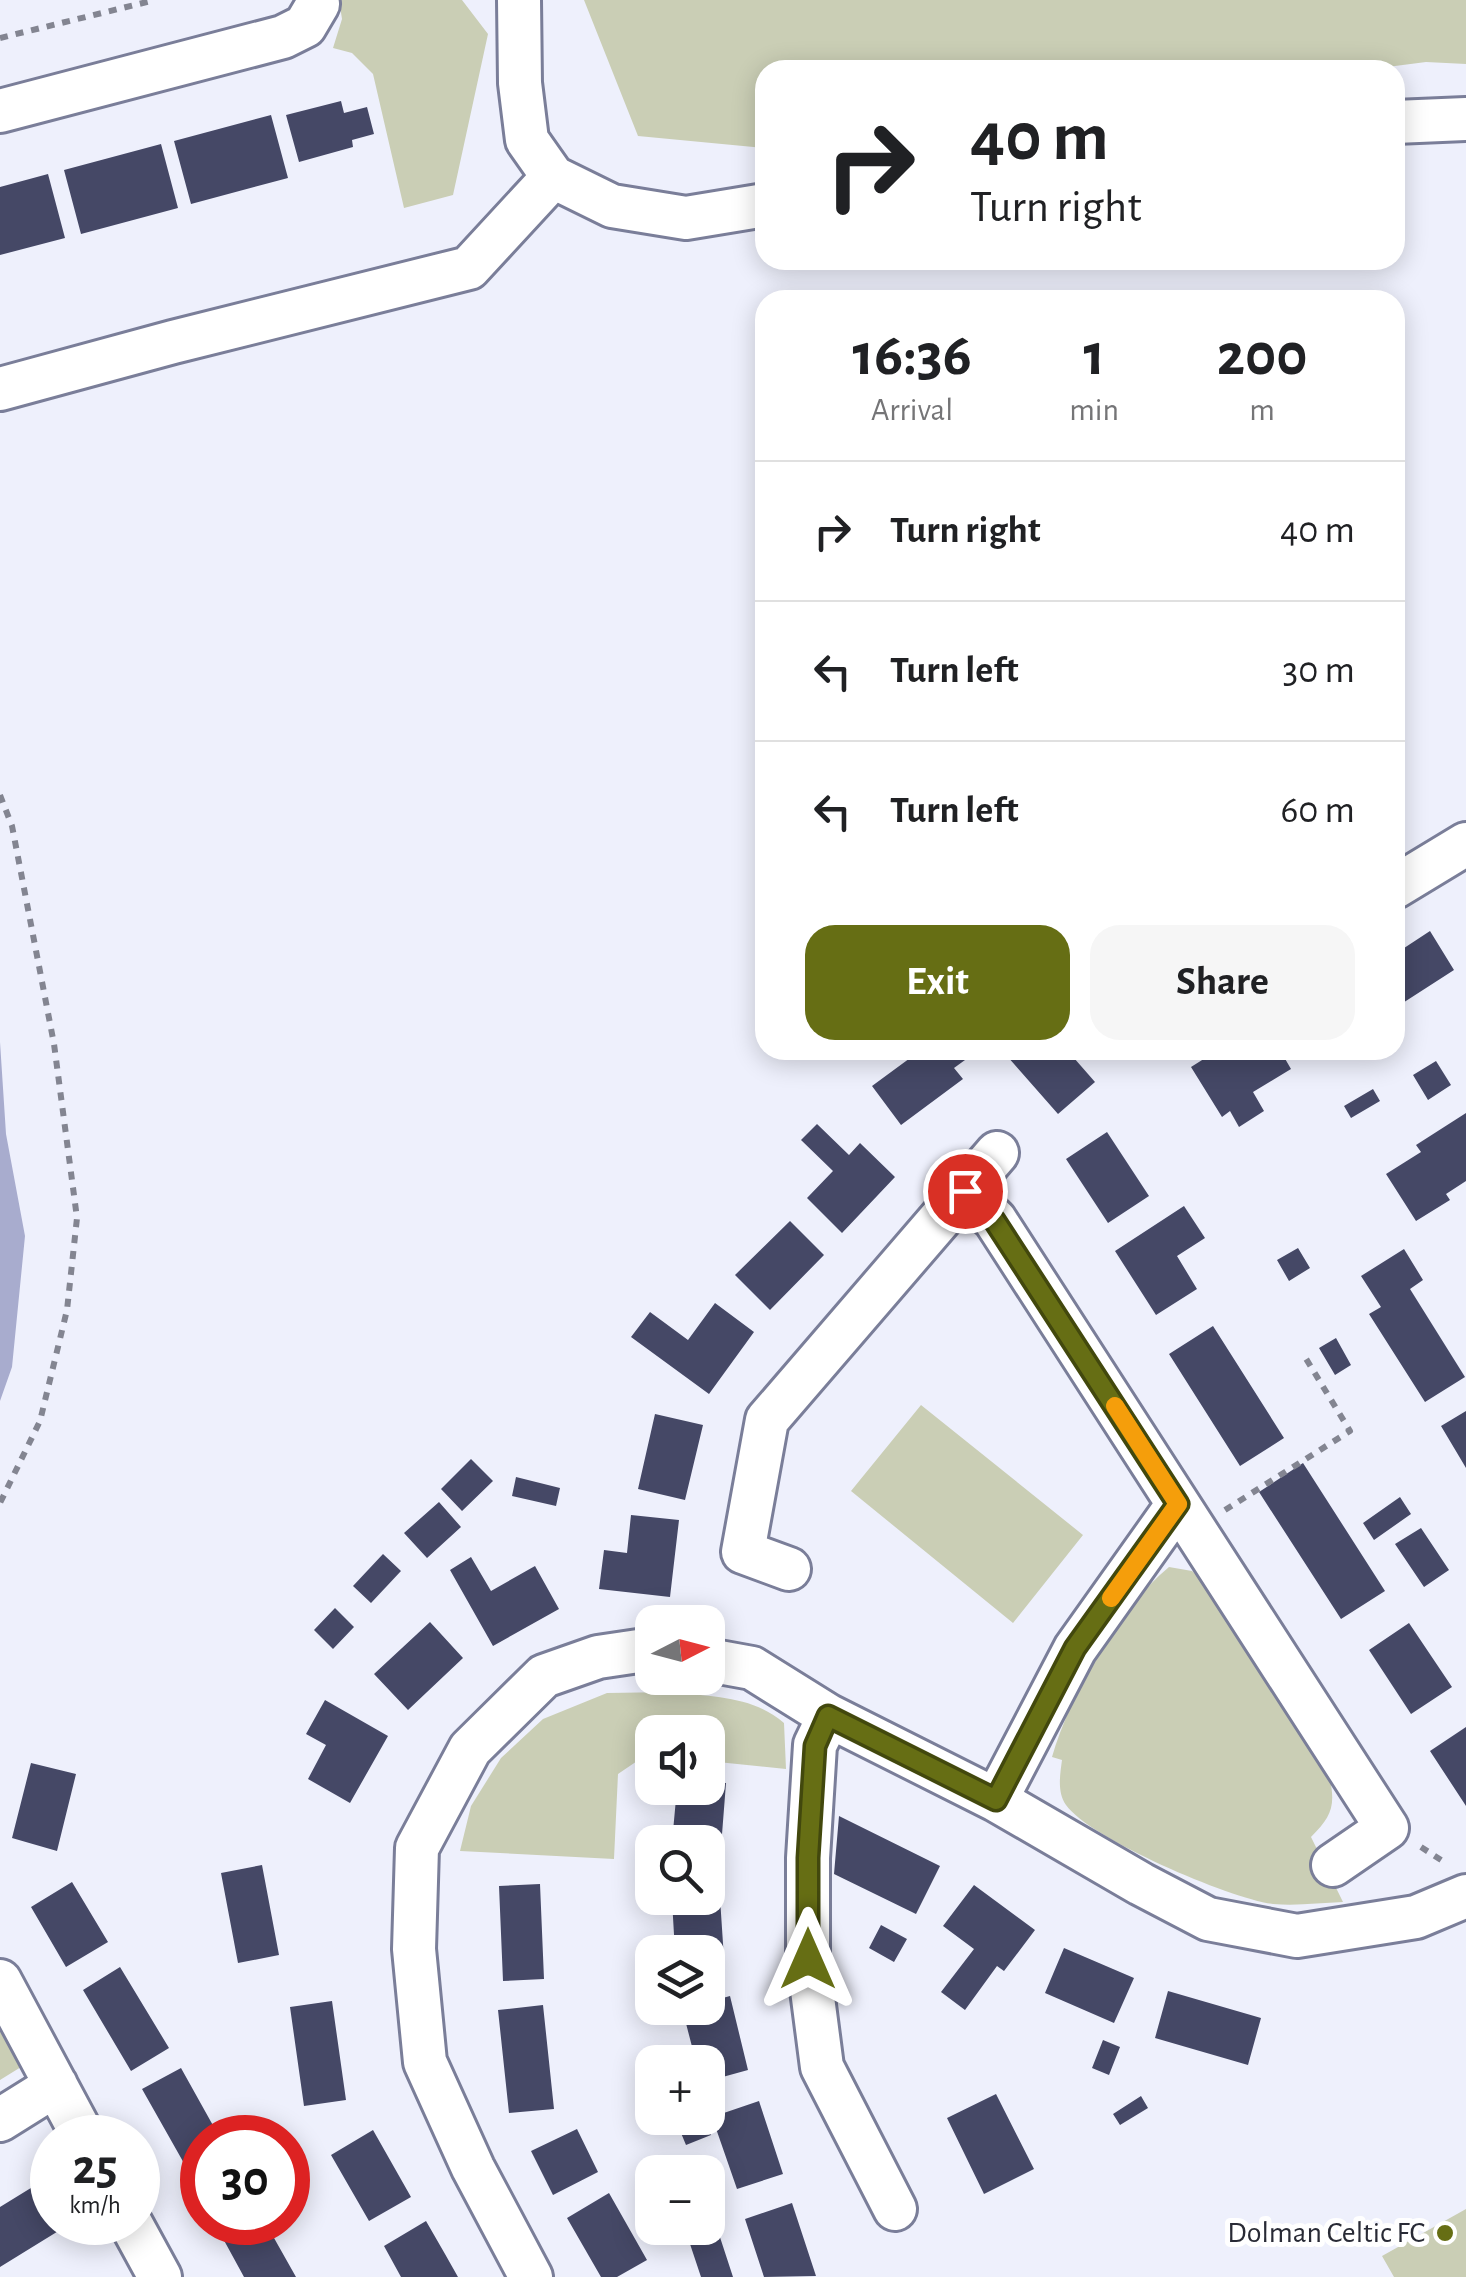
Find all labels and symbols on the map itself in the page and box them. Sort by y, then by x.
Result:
pin [923,1149,1008,1234]
north arrow [635,1605,725,1695]
position arrow [756,1907,860,2011]
speed limit sign: 30 [180,2115,310,2245]
place label: Dolman Celtic FC [1227,2218,1425,2248]
marker: Dolman Celtic FC [1434,2222,1456,2244]

